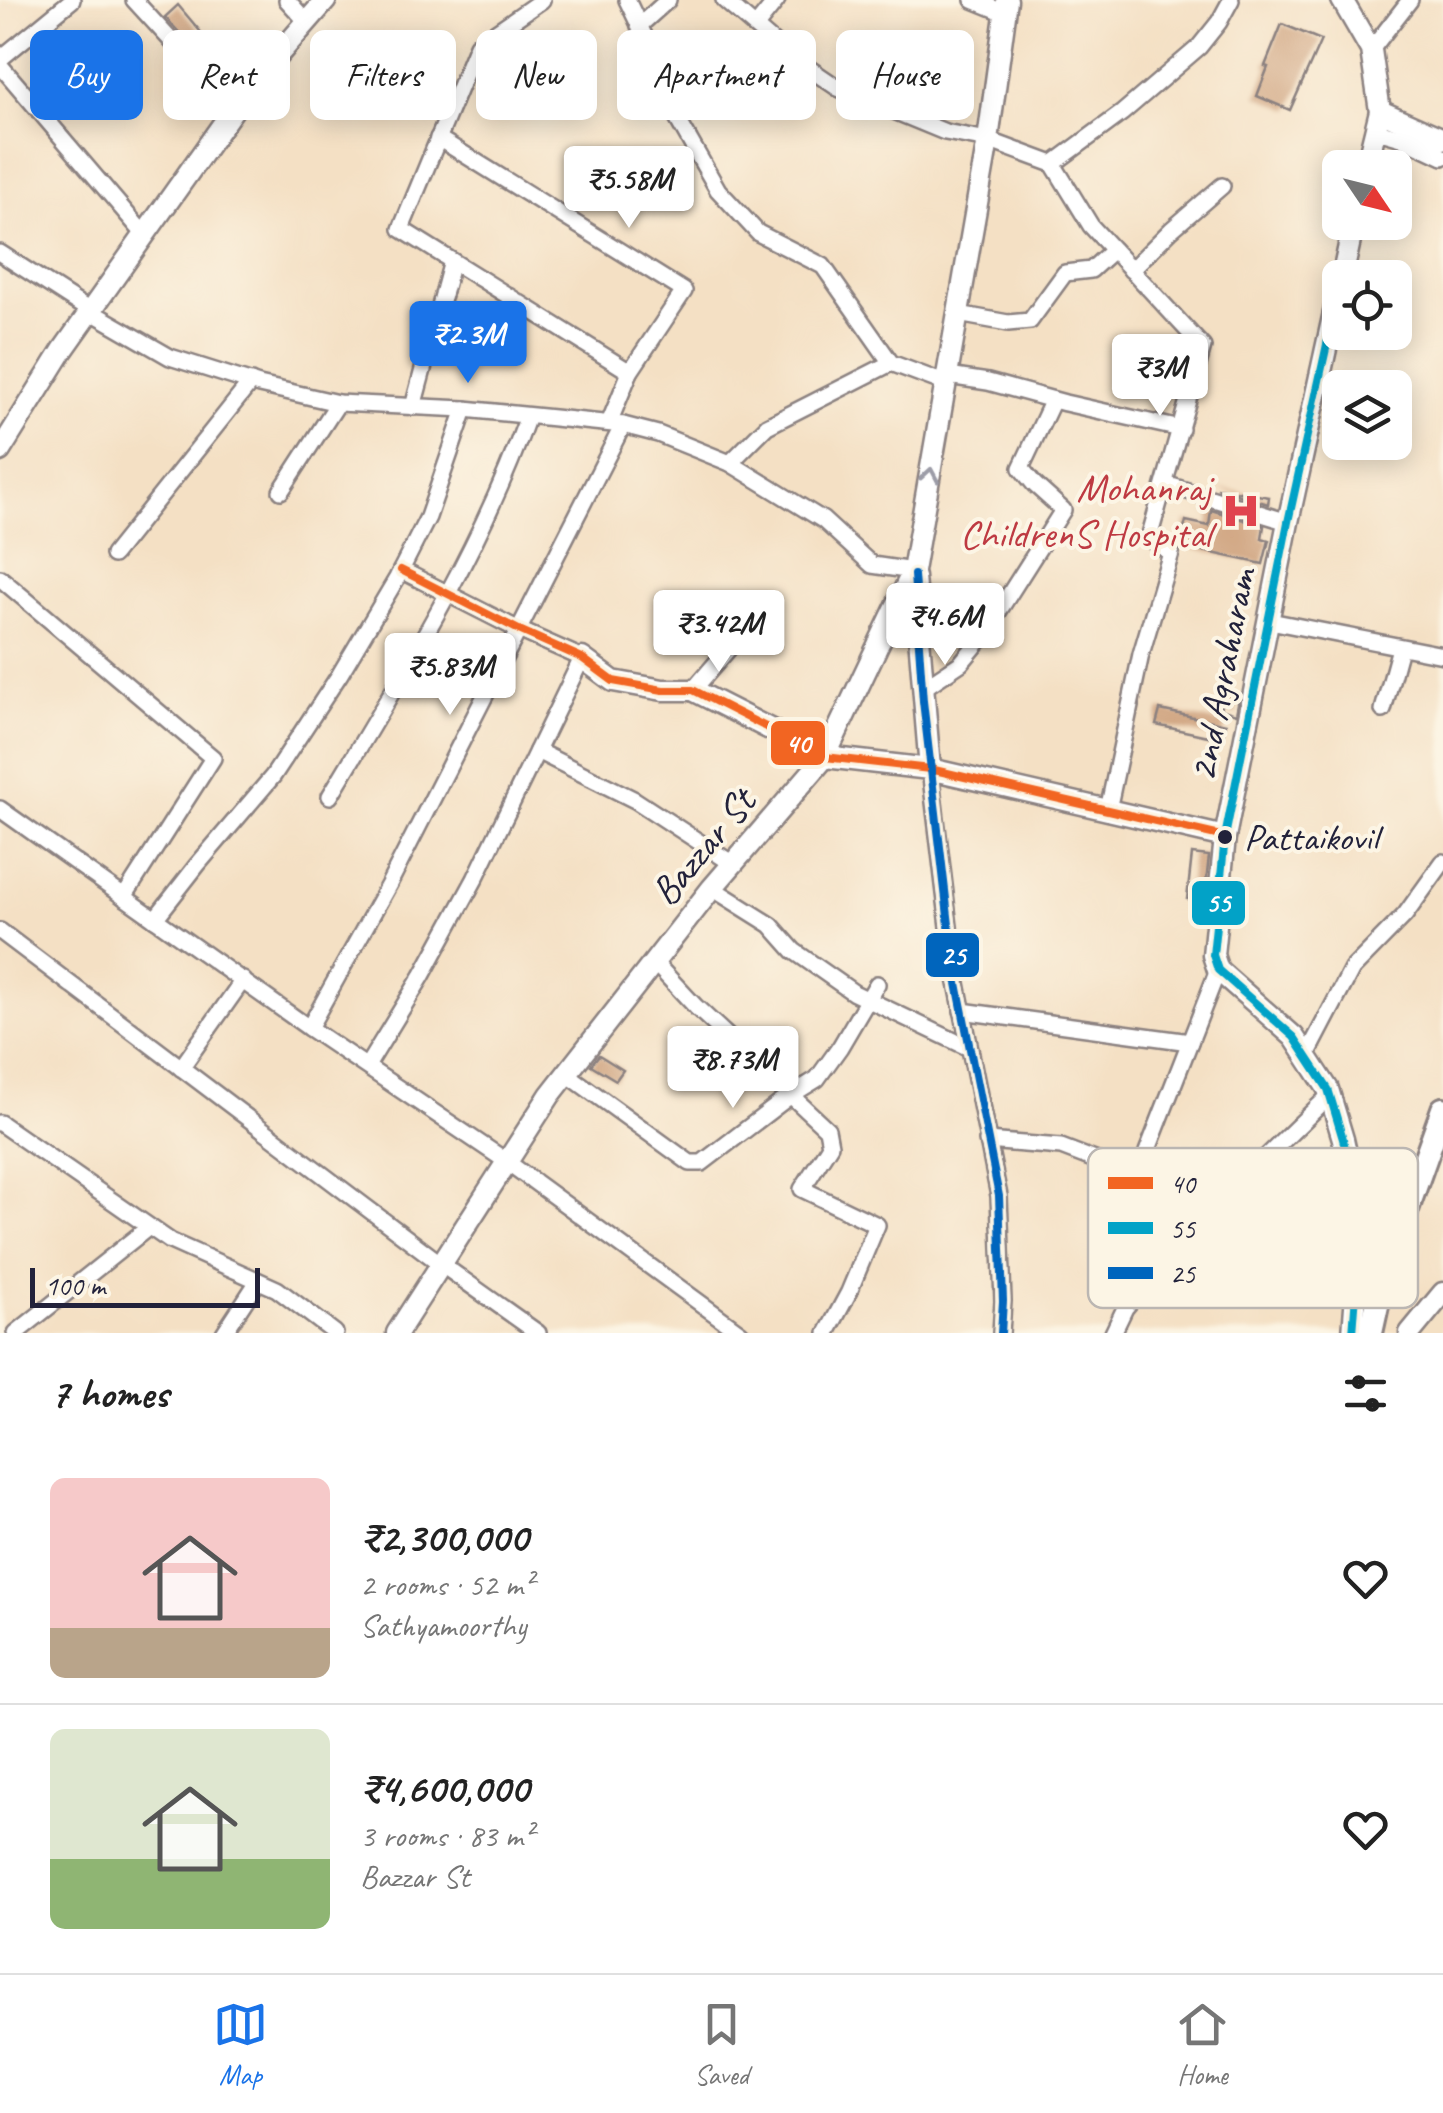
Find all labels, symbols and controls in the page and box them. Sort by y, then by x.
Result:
chip: Buy [30,30,143,120]
chip: Rent [163,30,290,120]
chip: Filters [310,30,456,120]
chip: New [476,30,597,120]
chip: Apartment [617,30,816,120]
chip: House [836,30,974,120]
pin: ₹5.58M [548,146,710,231]
north arrow [1322,150,1412,240]
map controls [1322,150,1412,460]
text: ₹5.58M [586,158,672,199]
button: locate [1322,260,1412,350]
pin: ₹2.3M [398,301,538,386]
text: ₹2.3M [432,313,504,354]
pin: ₹3M [1112,334,1208,419]
text: ₹3M [1134,346,1186,387]
button: layers [1322,370,1412,460]
place label: Mohanraj ChildrenS Hospital [960,463,1217,559]
one-way arrow [919,467,940,483]
hospital icon: Mohanraj ChildrenS Hospital [1220,490,1262,532]
street label: 2nd Agraharam [1177,561,1268,785]
pin: ₹4.6M [875,583,1015,668]
pin: ₹3.42M [638,590,800,675]
text: ₹4.6M [908,595,982,636]
text: ₹3.42M [675,602,763,643]
pin: ₹5.83M [369,633,531,718]
text: ₹5.83M [407,645,493,686]
line badge: 40 [769,719,827,767]
text: 40 [785,726,814,761]
street label: Bazzar St [640,776,769,916]
place label: Pattaikovil [1244,814,1384,861]
marker: Pattaikovil [1215,827,1235,847]
line badge: 55 [1190,879,1247,927]
text: 55 [1206,885,1233,920]
line badge: 25 [924,931,981,979]
text: 25 [941,938,968,973]
pin: ₹8.73M [652,1026,814,1111]
text: ₹8.73M [689,1038,777,1079]
legend [1088,1148,1418,1308]
text: 40 [1170,1166,1198,1201]
text: 55 [1170,1211,1197,1246]
text: 25 [1170,1256,1197,1291]
scale bar [30,1263,260,1308]
text: 100 m [45,1268,105,1303]
icon: filters [1338,1366,1393,1421]
text: 7 homes [50,1367,168,1420]
text: ₹2,300,000 [360,1511,528,1564]
icon: home [130,1518,250,1638]
icon: heart [1338,1551,1393,1606]
text: 2 rooms · 52 m² [360,1564,533,1605]
text: Sathyamoorthy [360,1605,526,1646]
text: ₹4,600,000 [360,1762,529,1815]
icon: home [130,1769,250,1889]
icon: heart [1338,1802,1393,1857]
text: 3 rooms · 83 m² [360,1815,533,1856]
text: Bazzar St [360,1856,470,1897]
tab: Map [213,1997,268,2092]
tab: Saved [694,1997,749,2092]
tab: Home [1175,1997,1230,2092]

